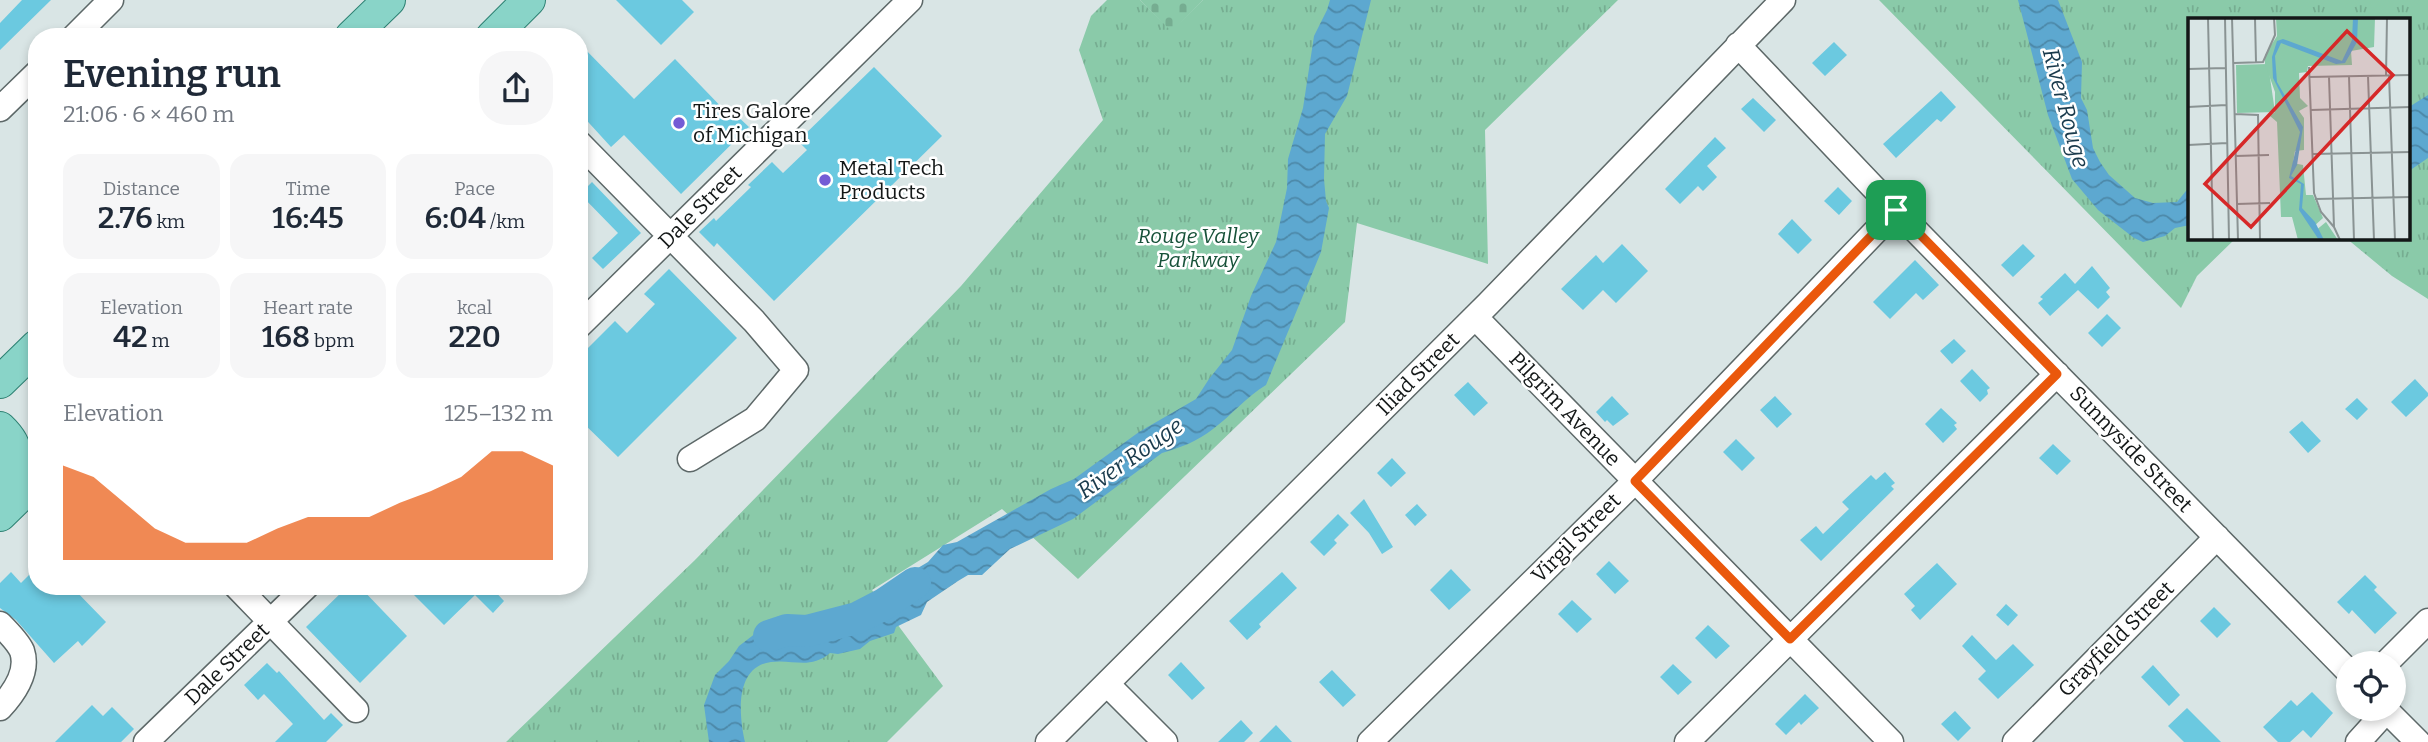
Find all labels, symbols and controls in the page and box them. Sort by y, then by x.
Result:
inset map [2188,18,2410,240]
water label: River Rouge [2037,45,2096,171]
text: Evening run [63,51,281,97]
button: share [479,51,553,125]
place label: Tires Galore of Michigan [693,98,811,148]
text: 21:06 · 6 × 460 m [63,100,235,128]
marker: Tires Galore of Michigan [671,115,687,131]
place label: Metal Tech Products [839,155,944,205]
street label: Dale Street [653,160,747,254]
marker: Metal Tech Products [817,172,833,188]
text: Distance [103,177,180,200]
text: Time [286,177,330,200]
text: Pace [454,177,495,200]
pin [1866,180,1926,240]
icon: arrive [1877,191,1915,229]
text: 2.76 [98,200,153,236]
text: 16:45 [272,200,344,236]
text: 6:04 [425,200,486,236]
text: km [153,210,185,233]
text: /km [486,210,525,233]
park label: Rouge Valley Parkway [1137,223,1260,273]
text: Elevation [100,296,183,319]
text: Heart rate [263,296,353,319]
text: kcal [457,296,492,319]
text: 42 [113,319,148,355]
text: 168 [262,319,310,355]
text: 220 [448,319,501,355]
street label: Iliad Street [1371,327,1465,421]
text: m [148,329,170,352]
text: bpm [310,329,354,352]
street label: Pilgrim Avenue [1504,346,1626,472]
street label: Sunnyside Street [2064,380,2198,518]
text: Elevation [63,399,163,427]
text: 125–132 m [444,399,553,427]
water label: River Rouge [1072,411,1189,505]
street label: Virgil Street [1526,488,1626,588]
street label: Grayfield Street [2053,575,2180,702]
street label: Dale Street [179,617,275,711]
map controls [2336,651,2406,721]
button: locate [2336,651,2406,721]

